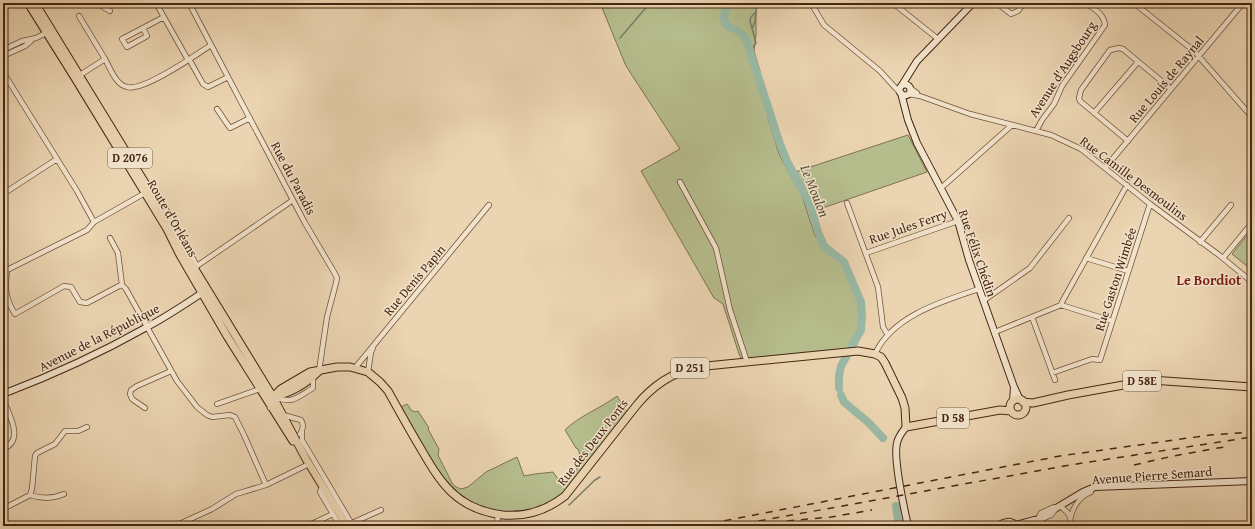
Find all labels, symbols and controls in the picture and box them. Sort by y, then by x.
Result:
street label: Avenue d'Augsbourg [1024,17,1101,121]
street label: Rue Louis de Raynal [1124,31,1209,127]
street label: Rue Camille Desmoulins [1076,132,1192,225]
street label: Rue du Paradis [266,138,321,218]
road number: D 2076 [108,148,152,168]
water label: Le Moulon [795,161,835,220]
street label: Route d'Orléans [143,176,202,261]
street label: Rue Jules Ferry [867,204,950,249]
street label: Rue Félix Chédin [954,207,1002,300]
street label: Rue Gaston Wimbée [1090,225,1141,333]
street label: Rue Denis Papin [379,240,450,320]
district label: Le Bordiot [1177,270,1242,290]
street label: Avenue de la République [36,299,163,376]
road number: D 251 [671,358,709,378]
road number: D 58E [1123,371,1161,391]
street label: Rue des Deux Ponts [552,395,632,490]
road number: D 58 [937,408,969,428]
street label: Avenue Pierre Semard [1091,462,1213,489]

